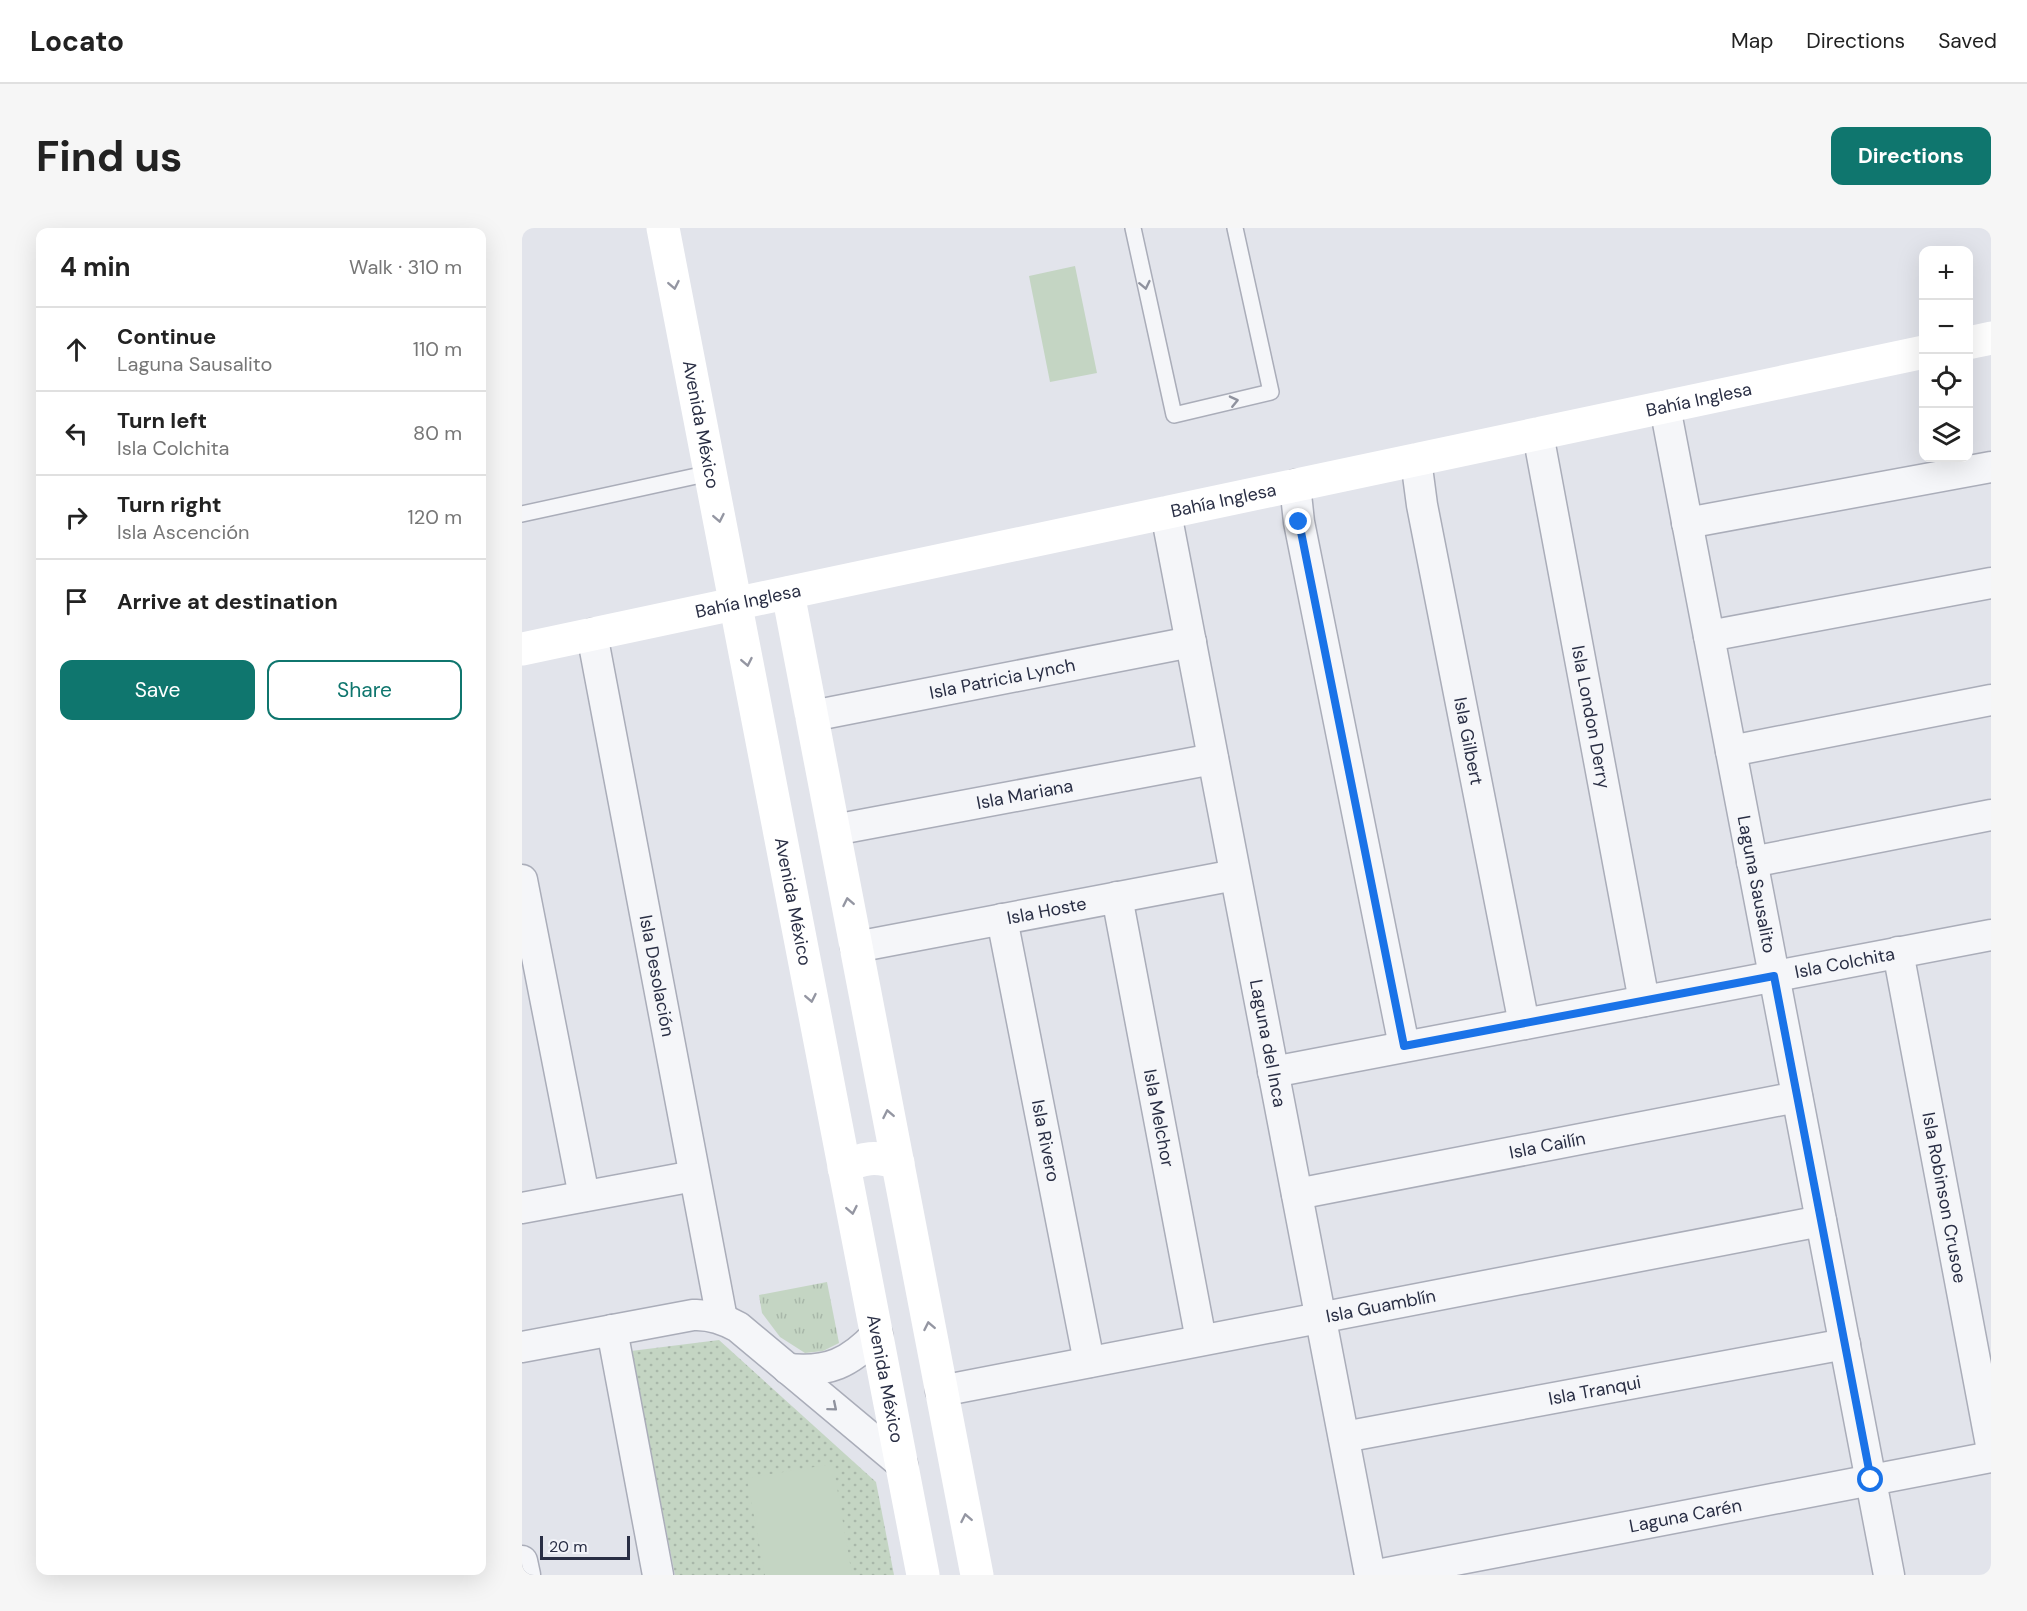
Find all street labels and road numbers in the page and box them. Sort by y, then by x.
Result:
street label: Avenida México [677,358,725,491]
street label: Bahía Inglesa [1644,377,1754,423]
street label: Bahía Inglesa [1168,478,1278,523]
street label: Bahía Inglesa [693,578,803,624]
street label: Isla London Derry [1566,644,1616,791]
street label: Isla Patricia Lynch [927,653,1077,705]
street label: Isla Gilbert [1448,695,1489,787]
street label: Isla Mariana [974,773,1075,815]
street label: Laguna Sausalito [1732,813,1781,955]
street label: Avenida México [769,835,817,968]
street label: Isla Hoste [1005,891,1088,930]
street label: Isla Desolación [634,913,680,1039]
street label: Isla Colchita [1793,942,1897,984]
street label: Laguna del Inca [1244,977,1292,1109]
street label: Isla Melchor [1138,1067,1180,1169]
street label: Isla Rivero [1026,1098,1065,1184]
street label: Isla Robinson Crusoe [1916,1110,1972,1285]
street label: Isla Cailín [1507,1126,1588,1165]
street label: Isla Guamblín [1324,1284,1438,1328]
street label: Avenida México [861,1313,909,1445]
street label: Isla Tranqui [1546,1370,1643,1411]
street label: Laguna Carén [1627,1493,1744,1538]

